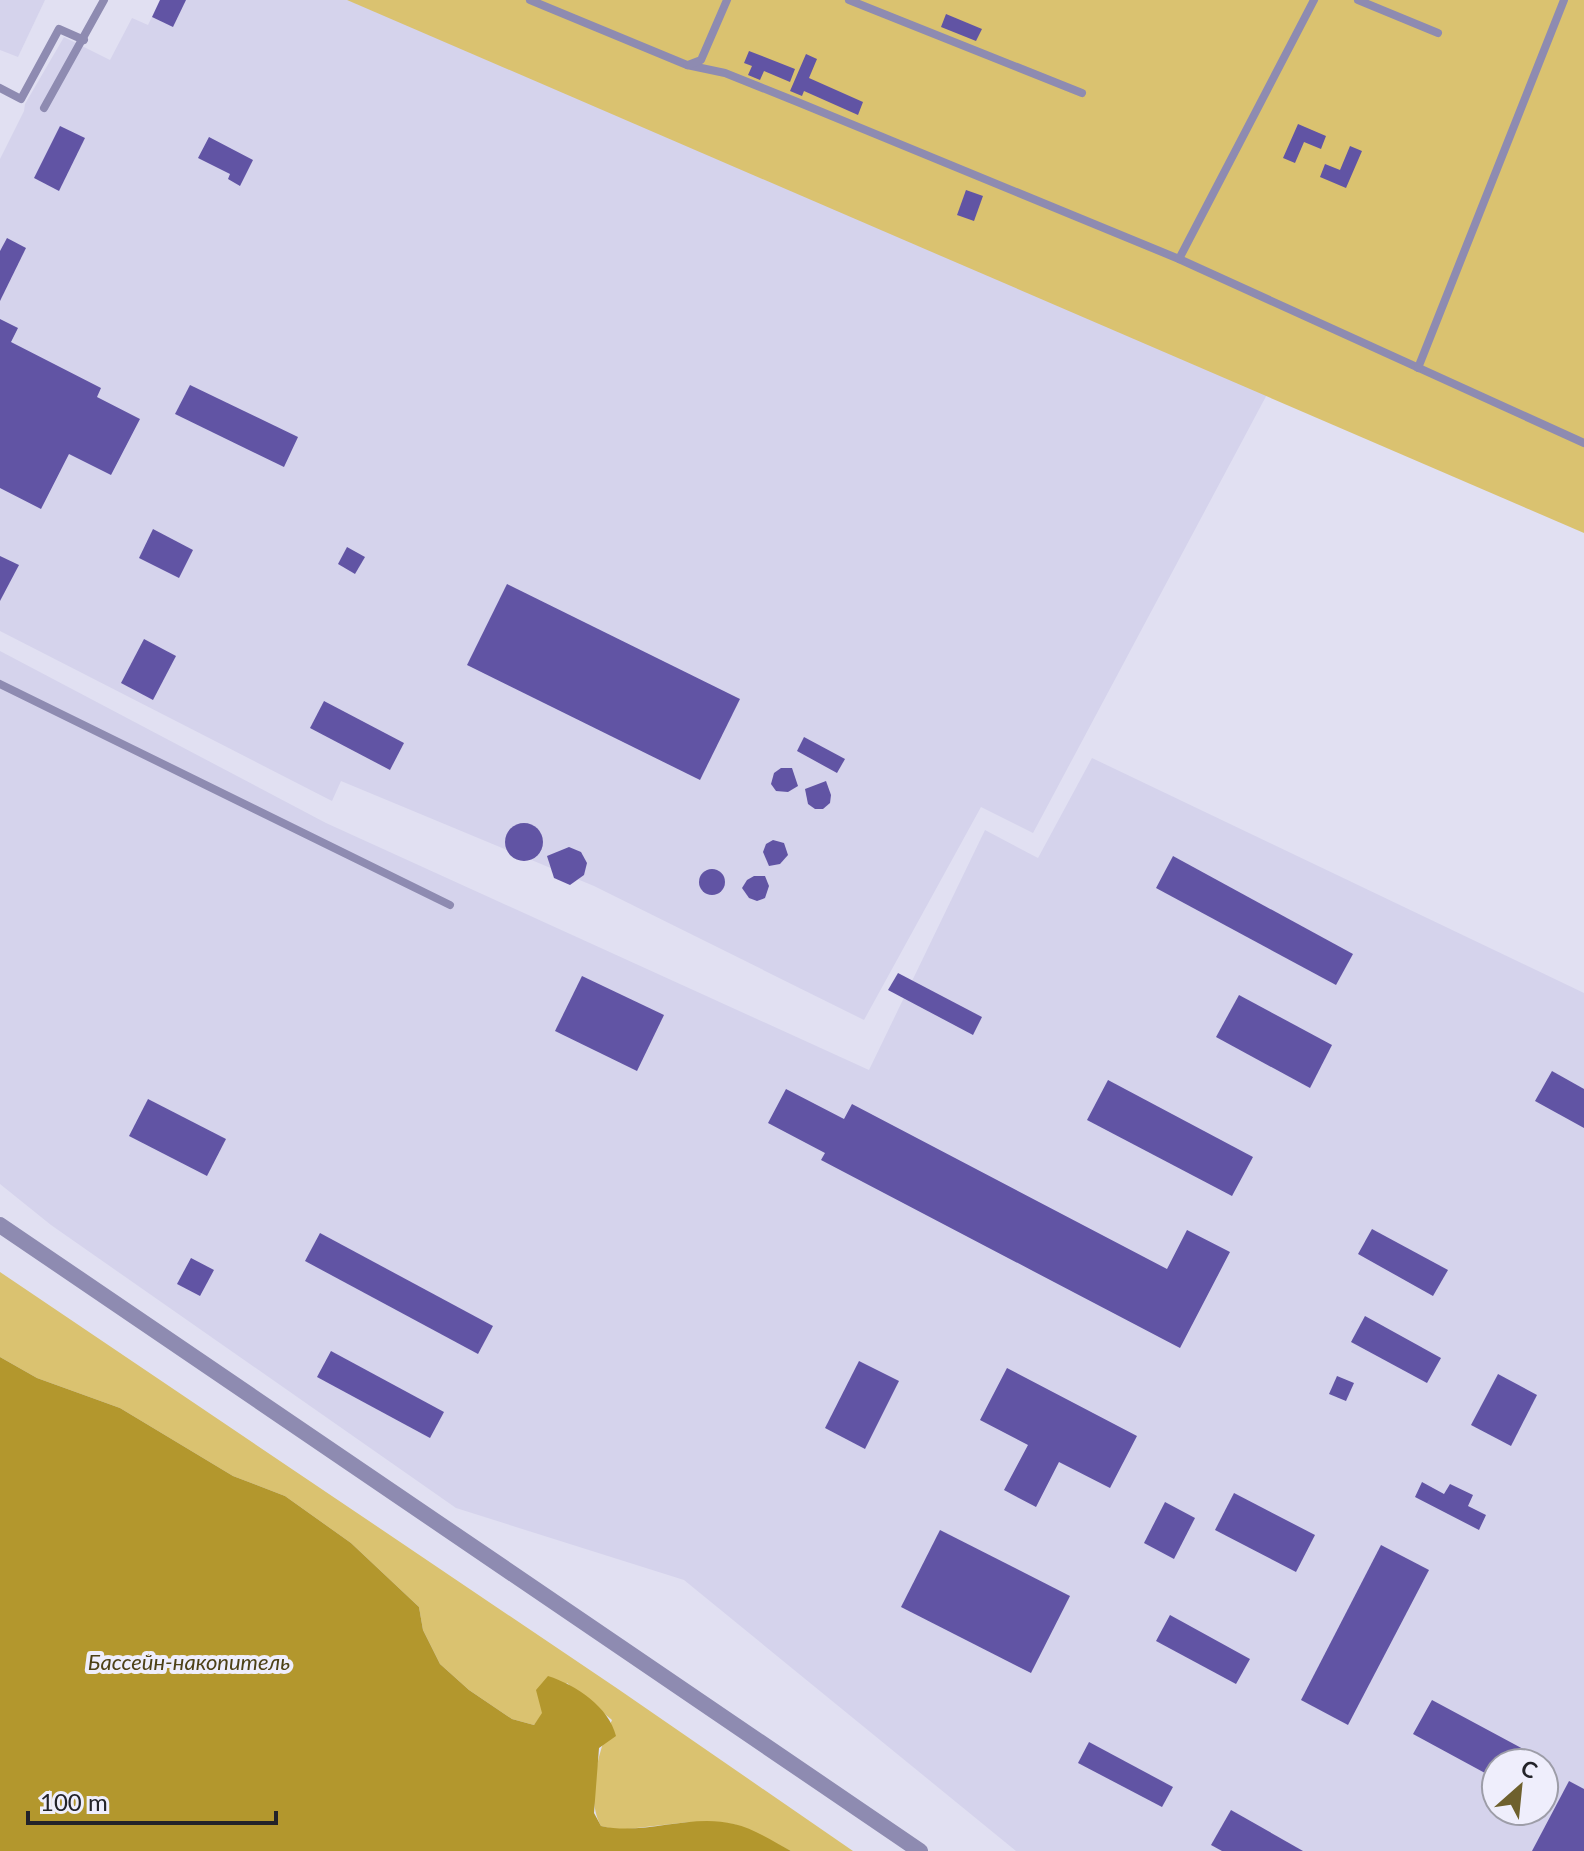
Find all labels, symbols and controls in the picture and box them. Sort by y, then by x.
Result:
water label: Бассейн-накопитель [88,1648,290,1675]
north arrow [1480,1747,1560,1827]
text: С [1517,1753,1542,1784]
scale bar [28,1775,276,1825]
text: 100 m [40,1787,108,1816]

